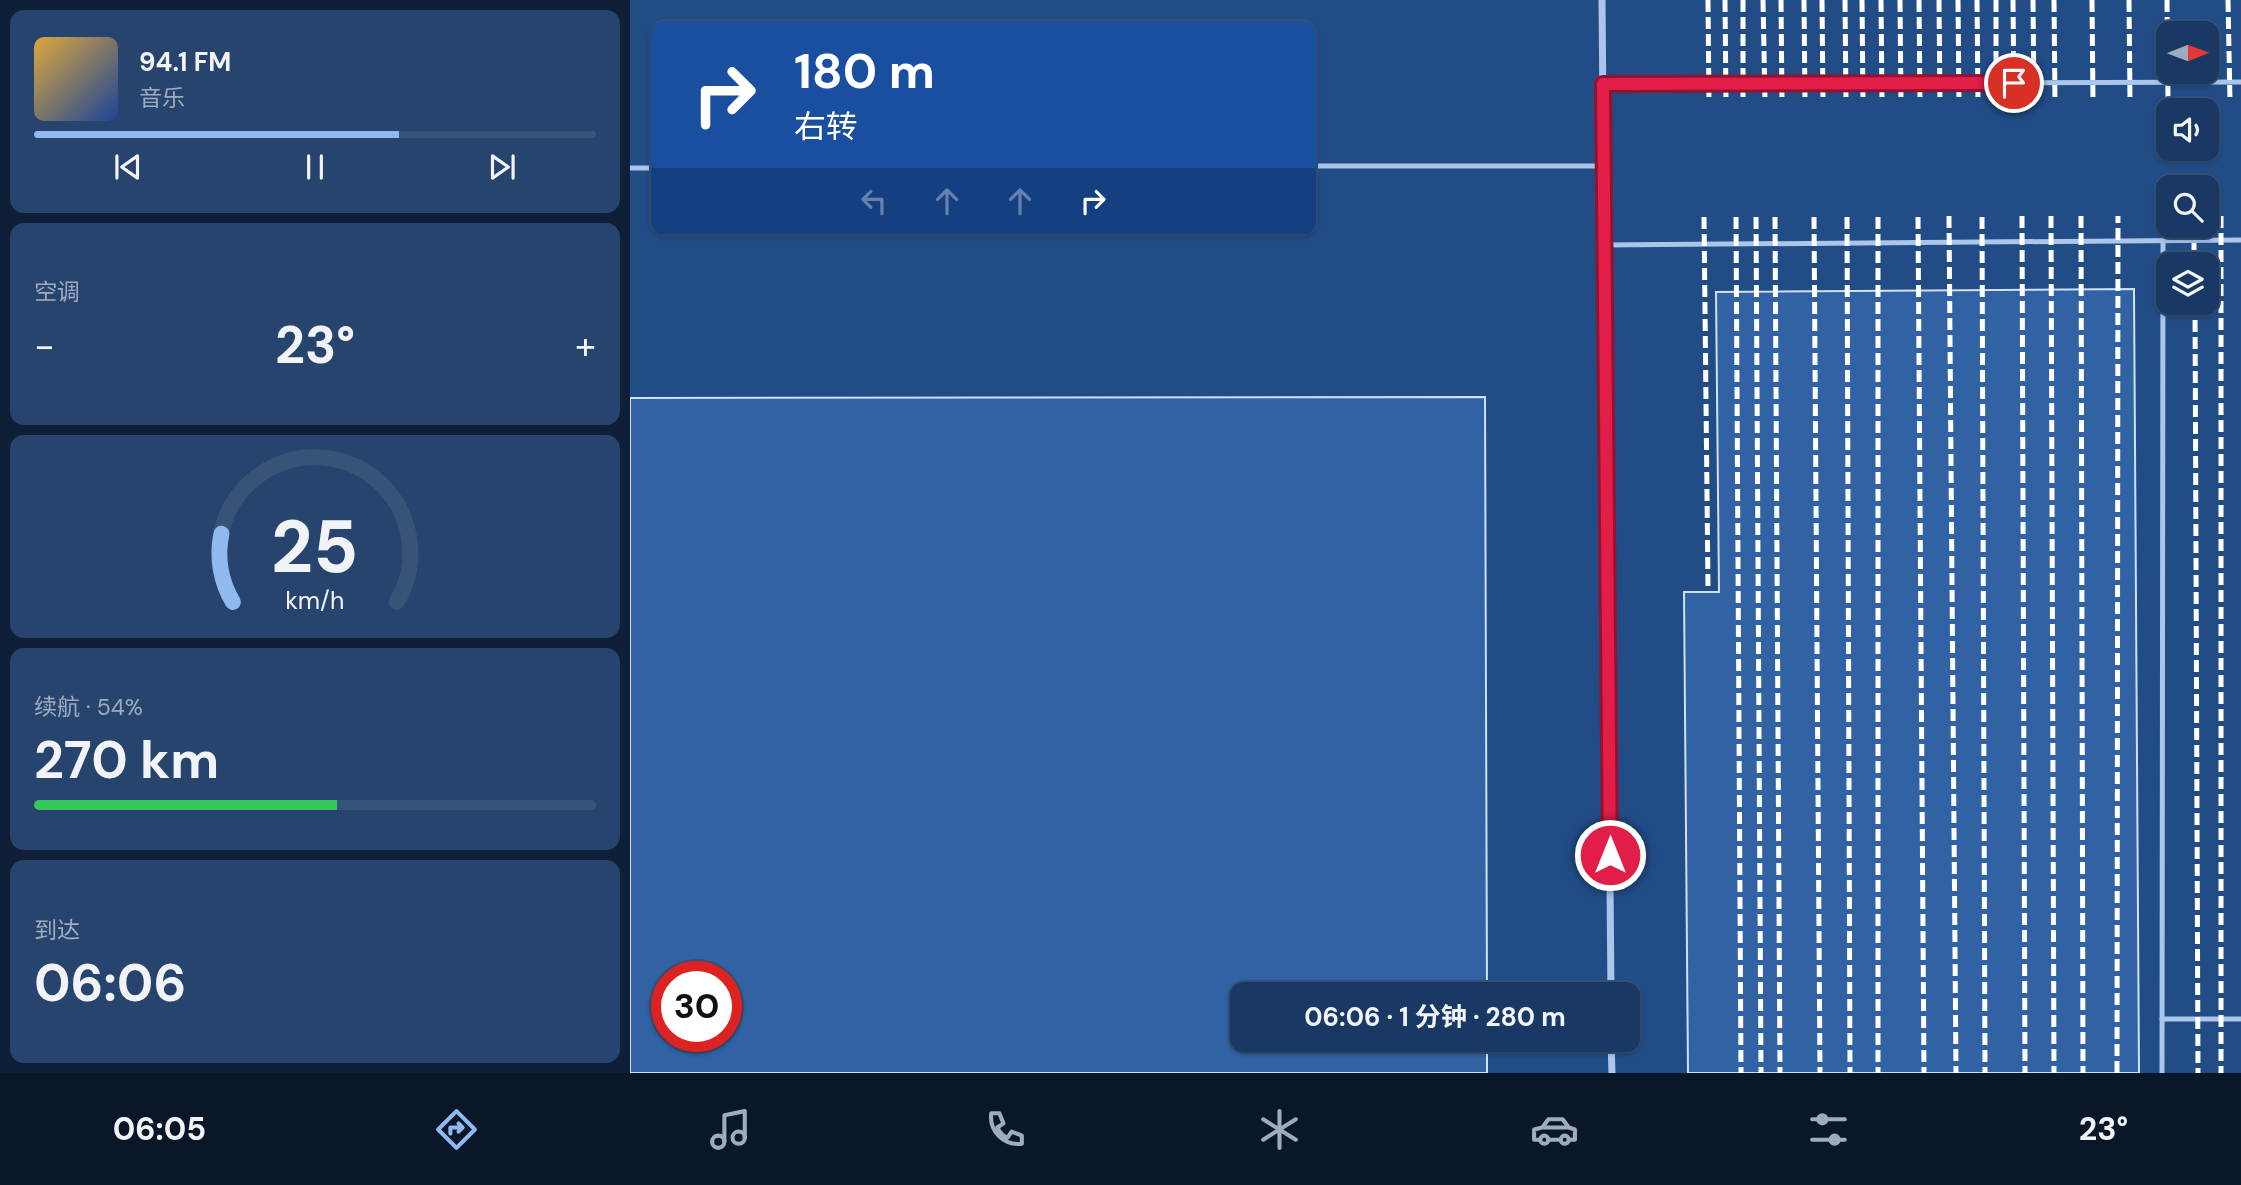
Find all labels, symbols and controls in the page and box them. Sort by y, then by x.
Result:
north arrow [2156,21,2219,84]
map controls [2156,21,2219,315]
text: 180 m [794,39,935,103]
text: 94.1 FM [139,45,231,79]
icon: right [679,49,770,140]
pin [1984,53,2044,113]
icon: arrive [1995,64,2033,102]
text: 音乐 [139,83,185,113]
button: sound [2156,98,2219,161]
text: 右转 [794,106,858,148]
icon: previous [109,148,147,186]
icon: pause [296,148,334,186]
icon: next [483,148,521,186]
button: search [2156,175,2219,238]
icon: left [855,182,893,220]
icon: ahead [928,182,966,220]
icon: ahead [1001,182,1039,220]
icon: right [1074,182,1112,220]
button: layers [2156,252,2219,315]
text: 空调 [34,277,80,307]
text: 23° [275,311,355,379]
text: − [34,321,55,371]
text: + [575,321,596,371]
text: 25 [271,501,359,596]
text: km/h [285,584,345,617]
text: 续航 · 54% [34,692,143,722]
text: 270 km [34,726,219,794]
position arrow [1573,818,1647,892]
text: 到达 [34,915,80,945]
text: 06:06 [34,949,186,1017]
speed limit sign: 30 [651,961,742,1052]
text: 06:06 · 1 分钟 · 280 m [1304,1000,1566,1034]
icon: directions [432,1105,481,1154]
icon: music [706,1105,755,1154]
icon: phone [981,1105,1030,1154]
icon: climate [1255,1105,1304,1154]
icon: car [1530,1105,1579,1154]
icon: filters [1804,1105,1853,1154]
text: 06:05 [113,1108,206,1150]
text: 23° [2079,1108,2128,1150]

